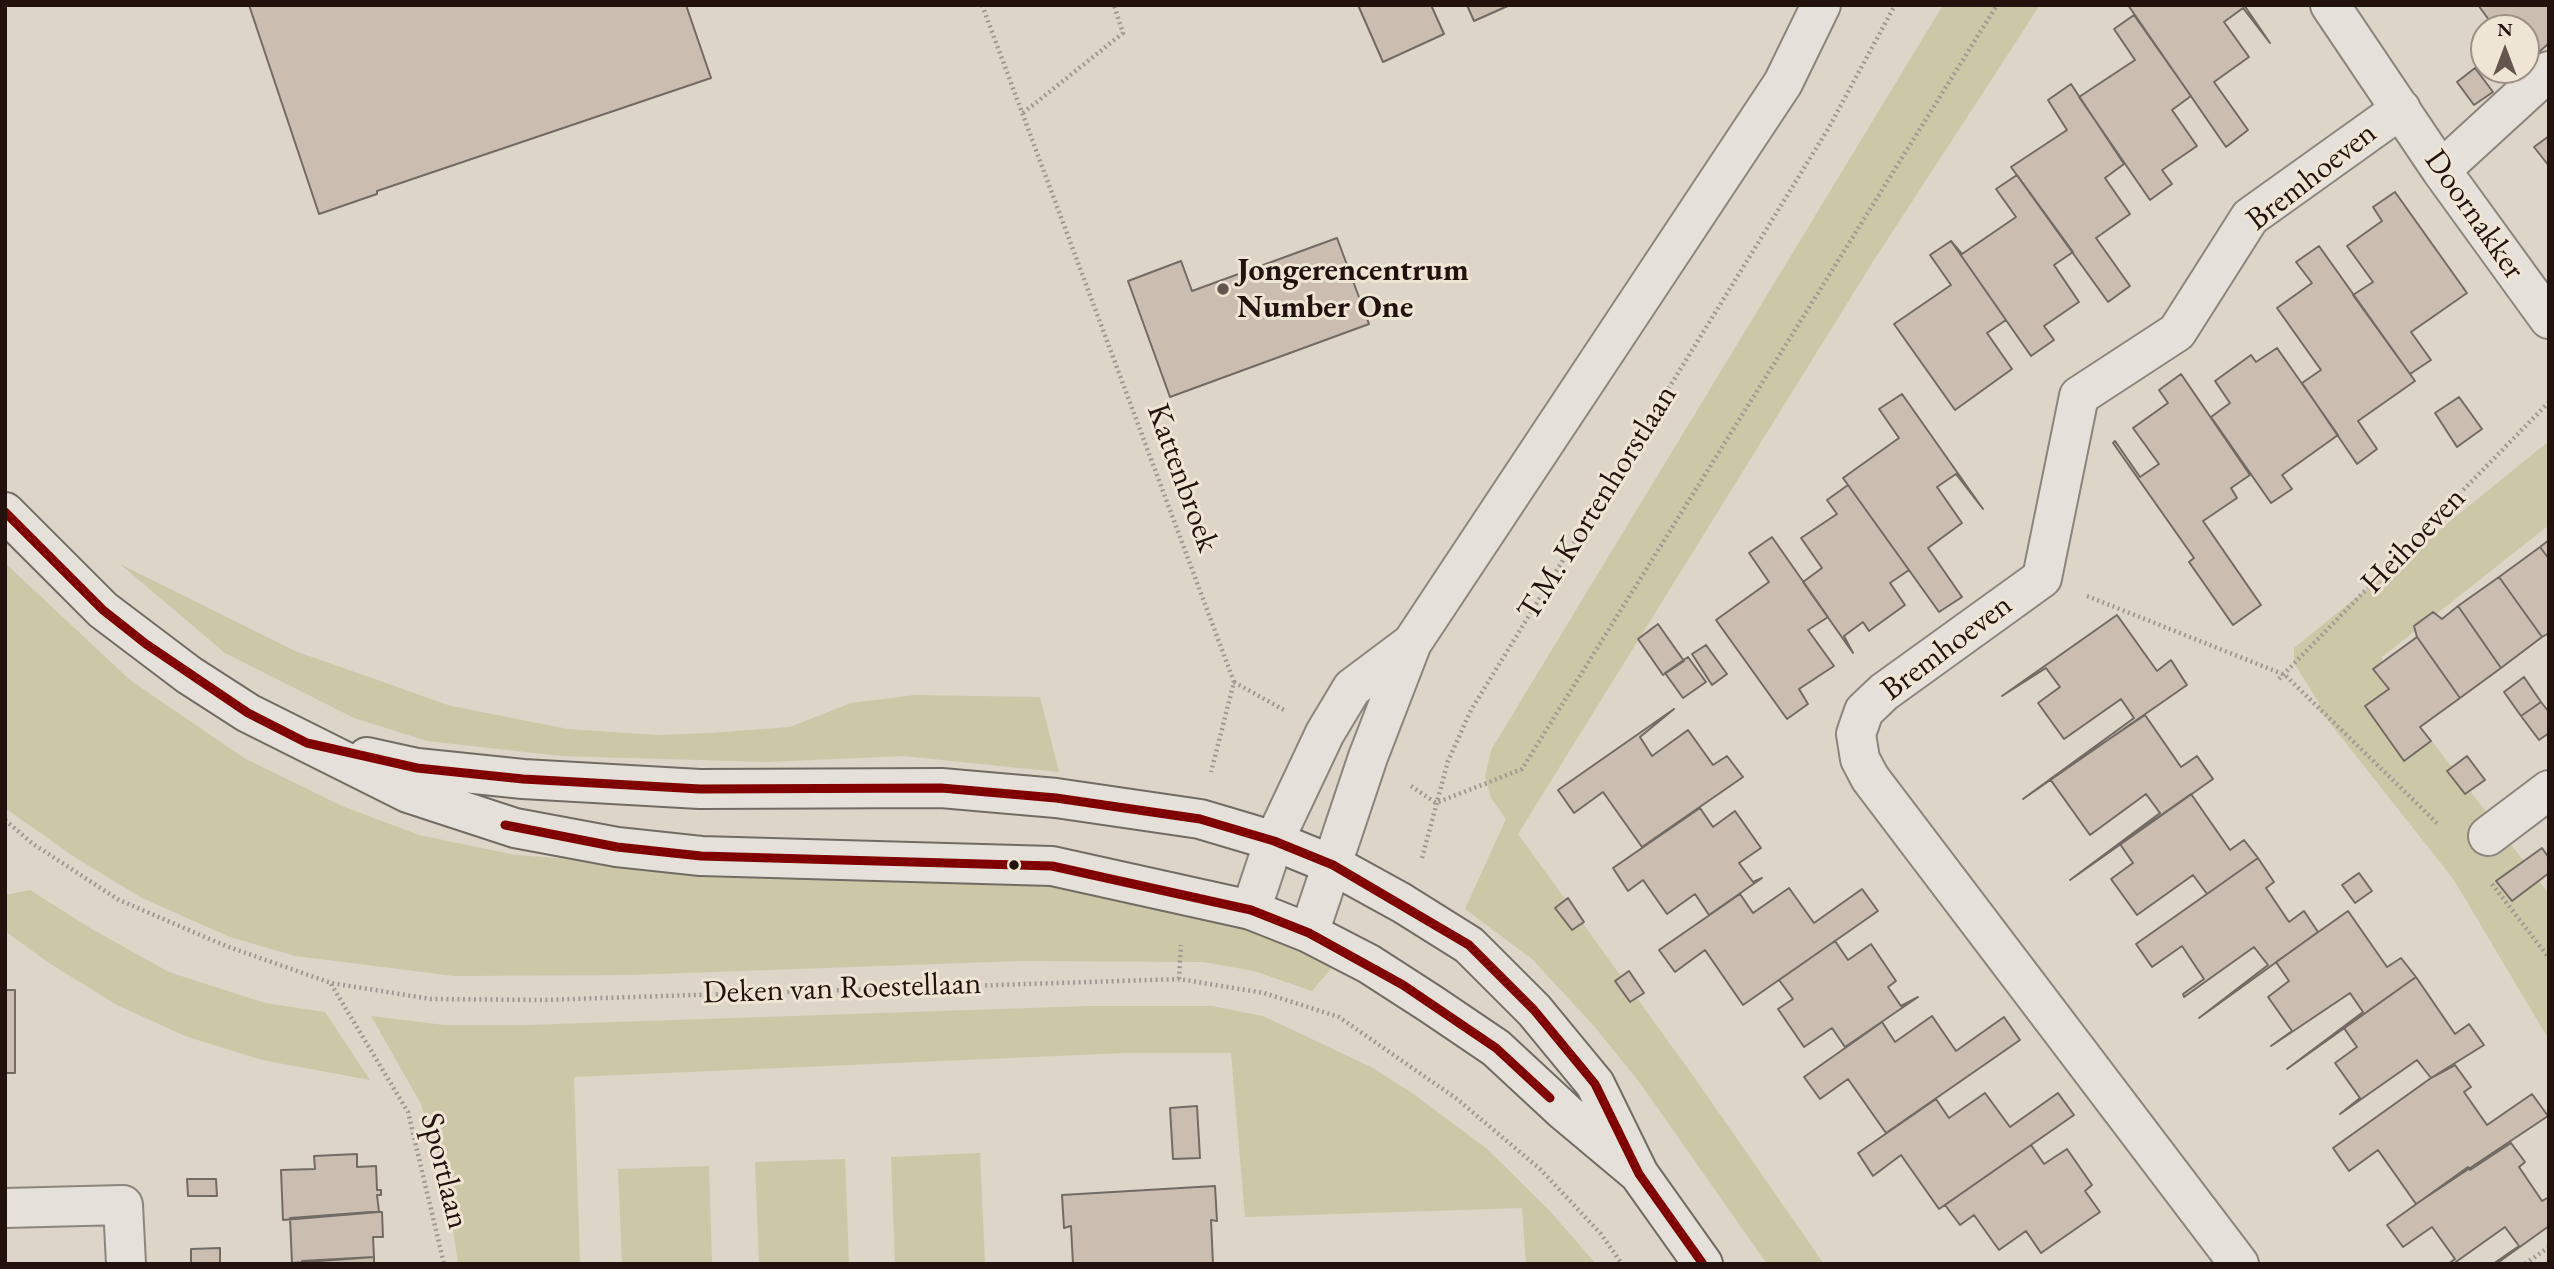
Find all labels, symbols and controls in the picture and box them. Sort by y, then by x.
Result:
north arrow [2470,14,2540,84]
text: N [2497,17,2513,42]
street label: Bremhoeven [2239,114,2385,240]
street label: Doornakker [2415,143,2533,287]
place label: Jongerencentrum Number One [1237,252,1469,327]
marker: Jongerencentrum Number One [1215,281,1231,297]
street label: T.M. Kortenhorstlaan [1510,378,1686,628]
street label: Kattenbroek [1138,399,1226,557]
street label: Heihoeven [2354,480,2474,602]
street label: Bremhoeven [1874,586,2020,710]
unlabelled marker [1007,858,1021,872]
street label: Deken van Roestellaan [702,965,982,1013]
street label: Sportlaan [411,1109,477,1233]

